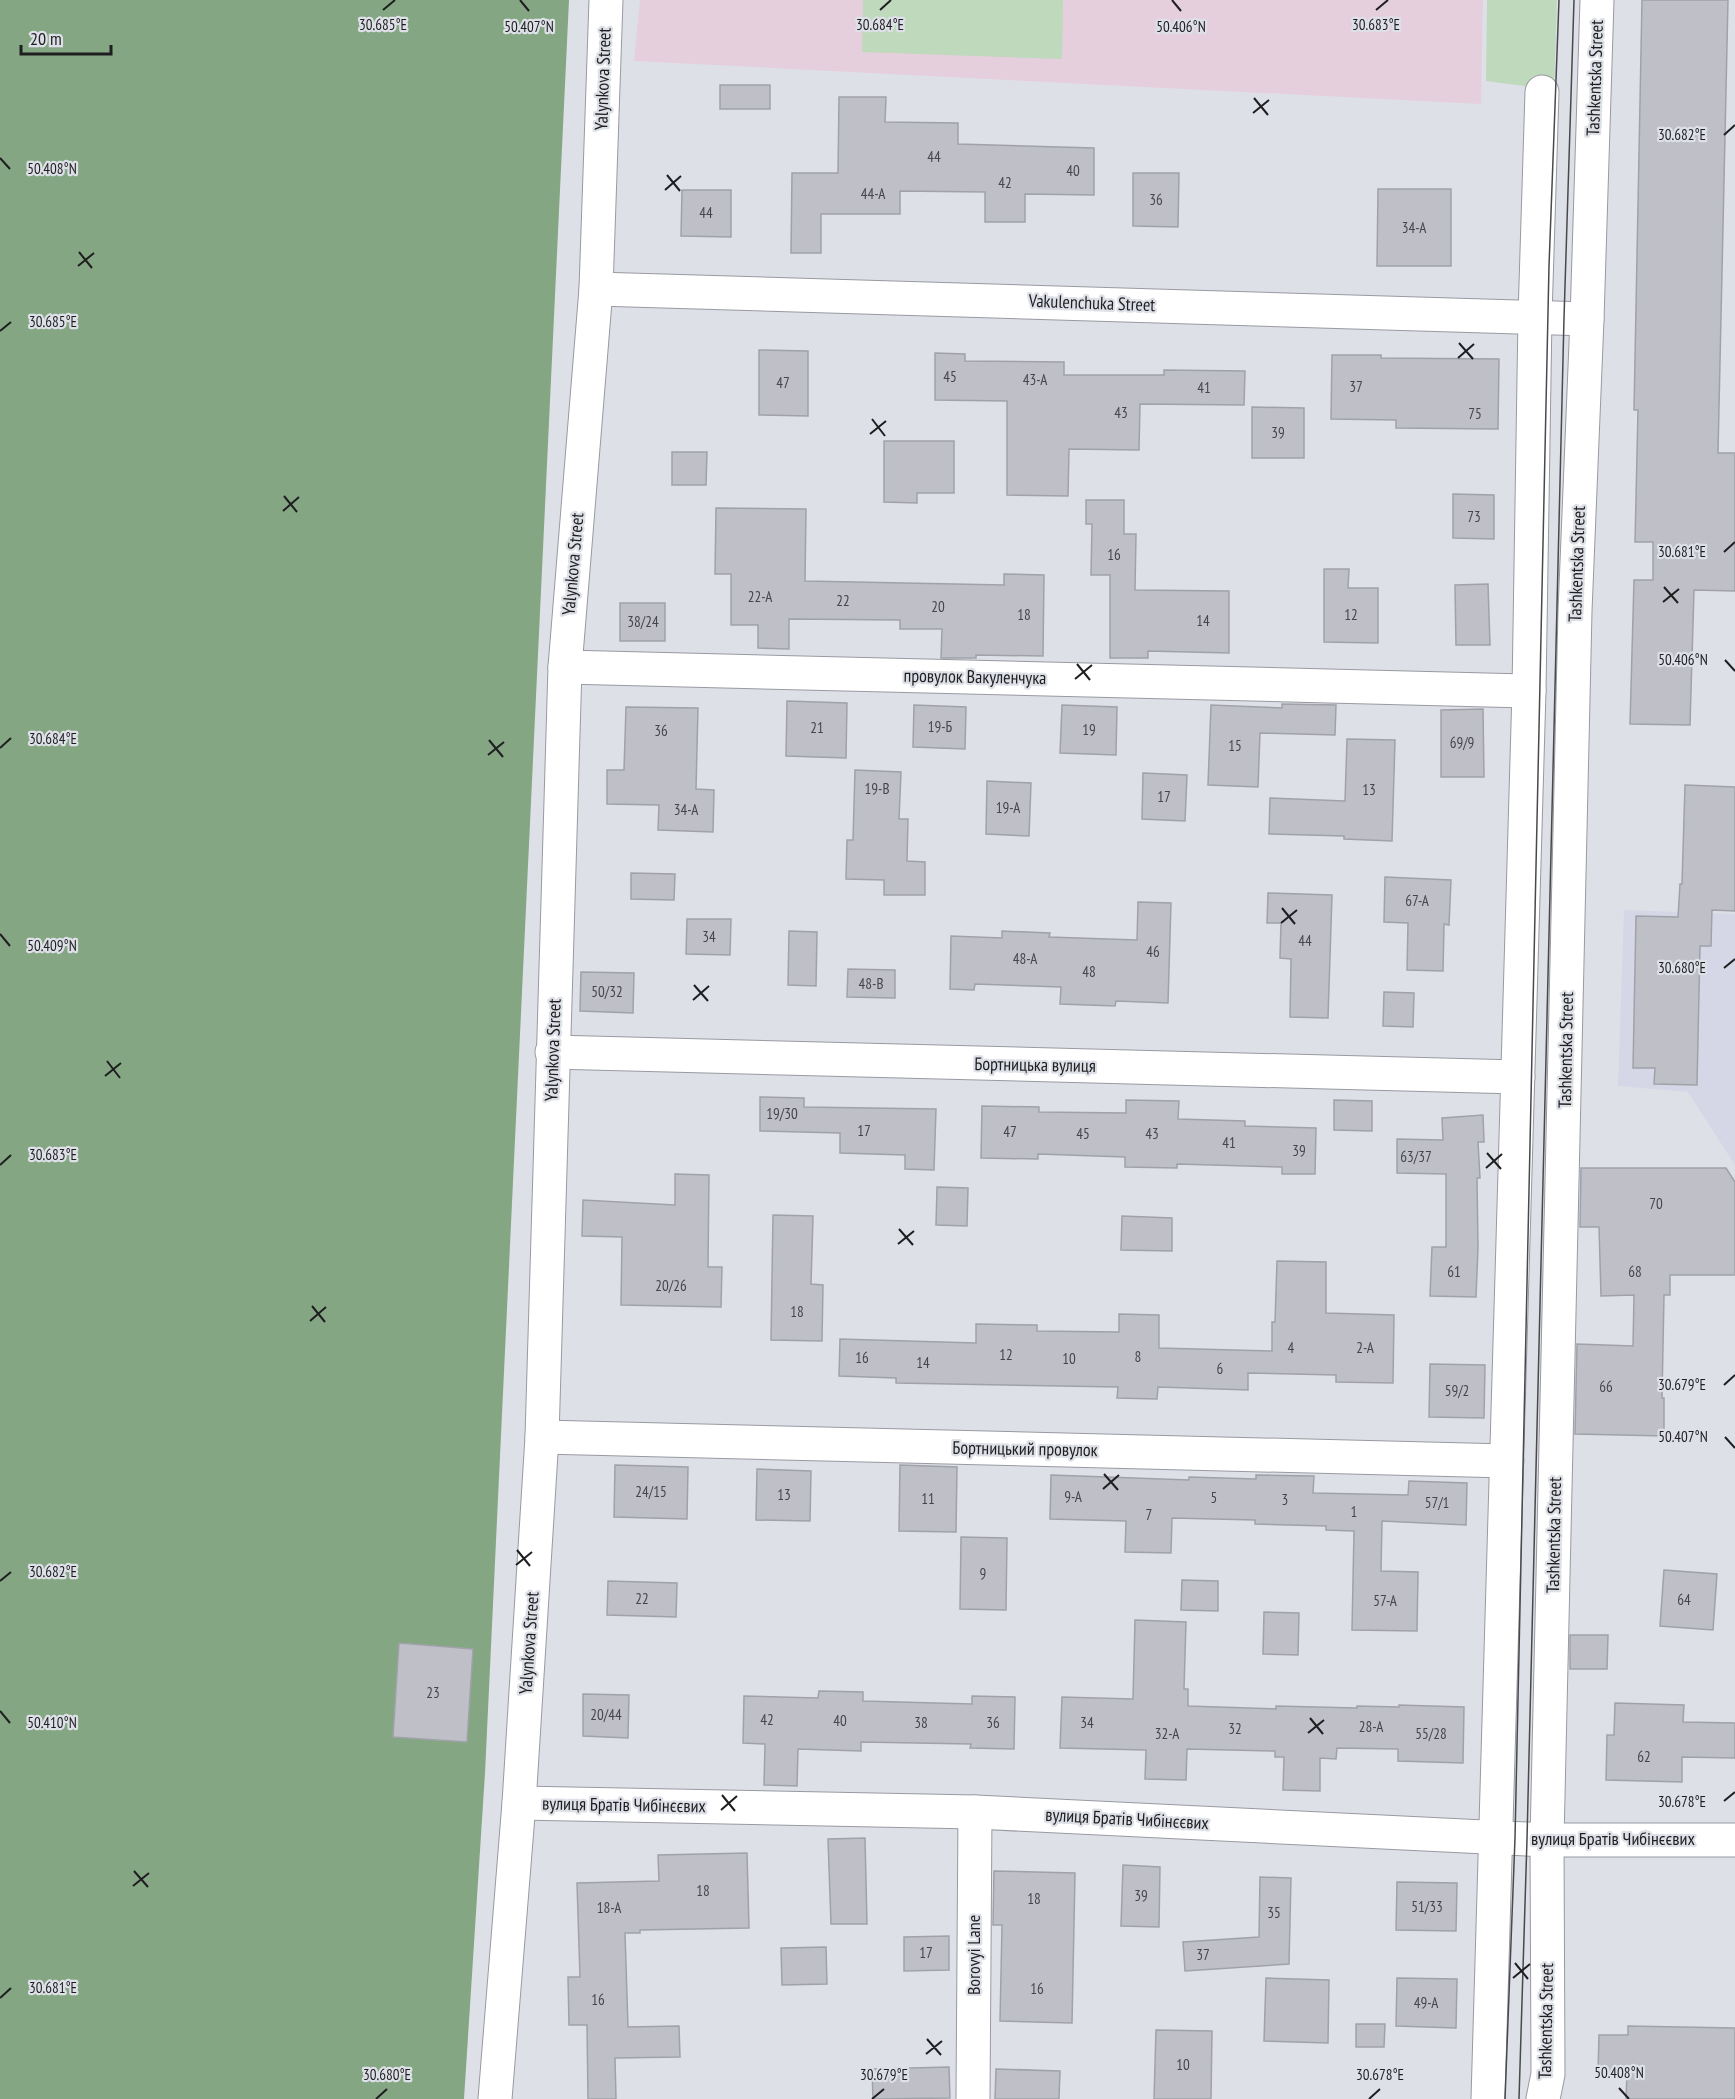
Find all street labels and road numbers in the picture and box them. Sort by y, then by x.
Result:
street label: Tashkentska Street [1581,19,1608,136]
street label: Yalynkova Street [589,27,616,131]
street label: Vakulenchuka Street [1027,289,1156,316]
street label: Tashkentska Street [1563,505,1590,622]
street label: Yalynkova Street [557,512,588,616]
street label: провулок Вакуленчука [903,664,1047,689]
street label: Tashkentska Street [1553,992,1578,1108]
street label: Yalynkova Street [539,998,566,1102]
street label: Бортницька вулиця [974,1052,1096,1077]
street label: Бортницький провулок [952,1436,1098,1461]
street label: Tashkentska Street [1541,1477,1566,1593]
street label: Yalynkova Street [513,1591,544,1695]
street label: вулиця Братів Чибінєєвих [542,1792,707,1817]
street label: вулиця Братів Чибінєєвих [1045,1803,1210,1834]
street label: вулиця Братів Чибінєєвих [1531,1827,1695,1850]
street label: Borovyi Lane [962,1915,985,1995]
street label: Tashkentska Street [1533,1963,1558,2079]

